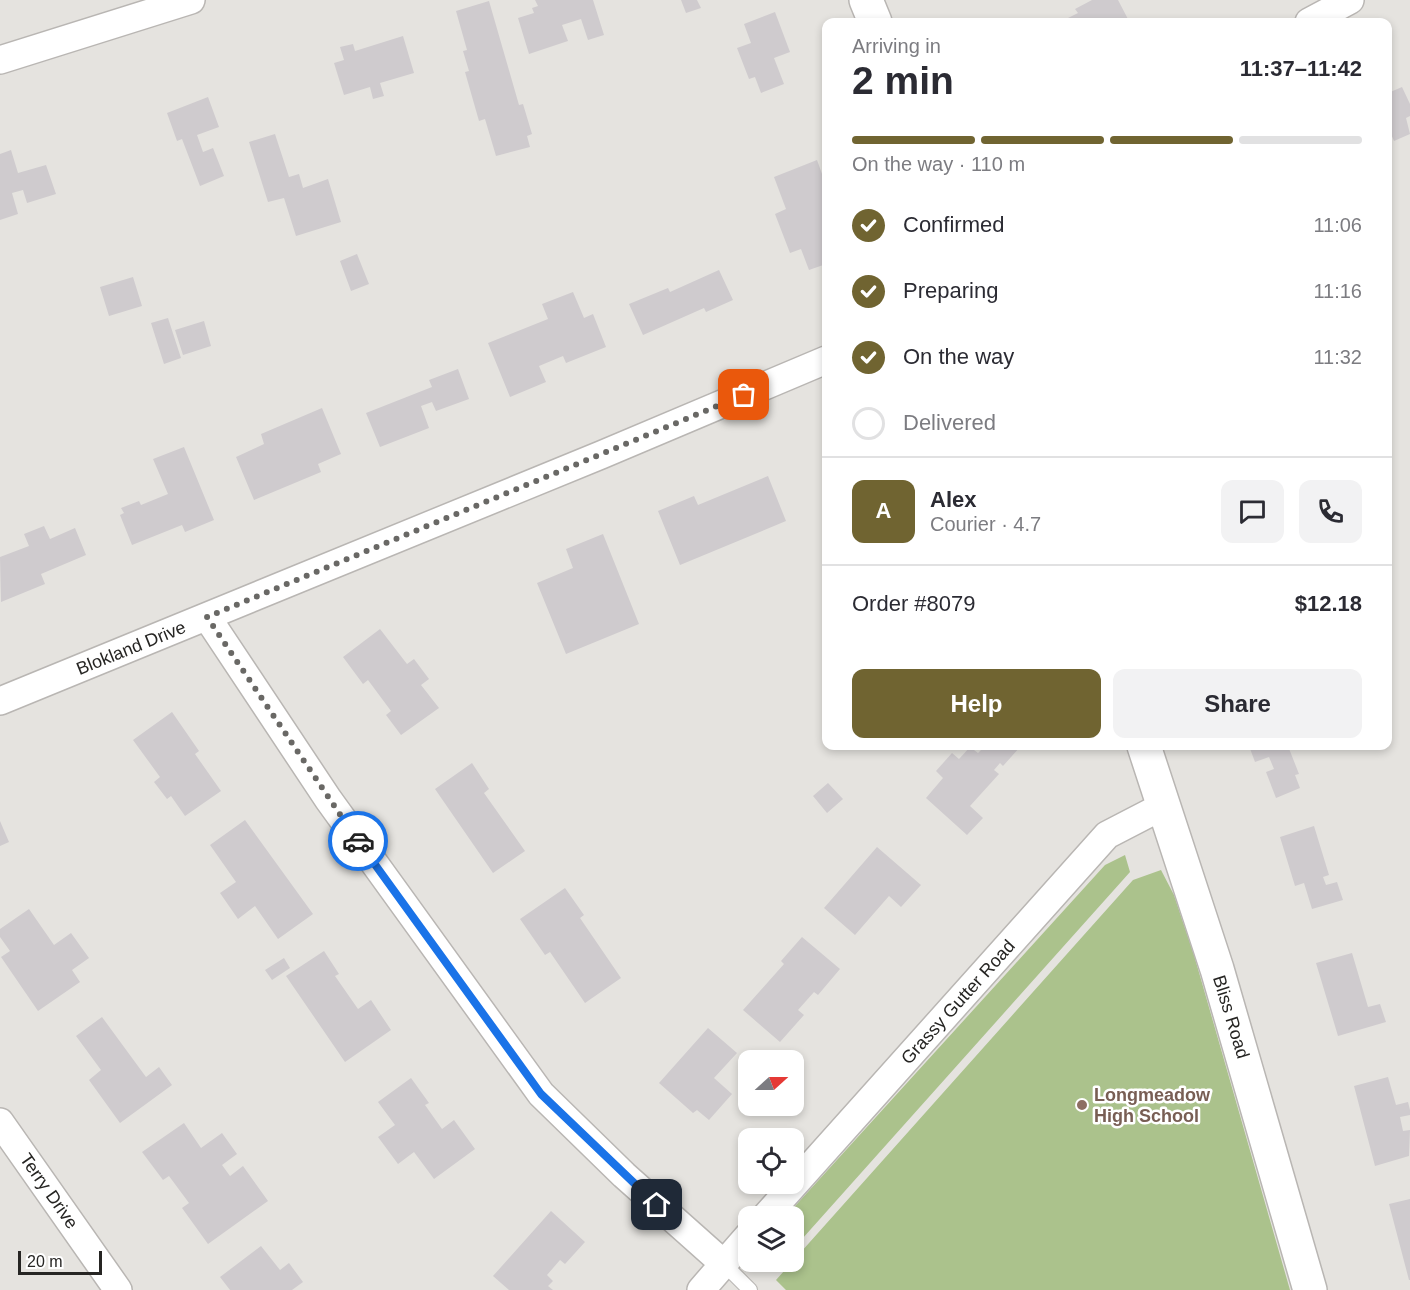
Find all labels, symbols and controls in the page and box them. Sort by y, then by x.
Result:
text: Arriving in [852,35,941,57]
text: 11:37–11:42 [1240,56,1362,81]
text: 2 min [852,59,954,102]
text: On the way · 110 m [852,153,1025,175]
icon: check [852,209,885,242]
text: Confirmed [903,212,1004,237]
text: 11:06 [1313,214,1362,236]
icon: check [852,275,885,308]
text: Preparing [903,278,998,303]
text: 11:16 [1313,280,1362,302]
icon: check [852,341,885,374]
text: On the way [903,344,1014,369]
text: 11:32 [1313,346,1362,368]
pin [718,369,769,420]
icon: bag [727,378,760,411]
text: Delivered [903,410,996,435]
button: chat [1221,480,1284,543]
button: phone [1299,480,1362,543]
text: Alex [930,487,976,512]
text: A [876,498,891,523]
text: Courier · 4.7 [930,513,1041,535]
text: Order #8079 [852,591,976,616]
text: $12.18 [1295,591,1362,616]
street label: Blokland Drive [73,617,189,679]
button: Help [852,669,1101,738]
button: Share [1113,669,1362,738]
courier [328,811,388,871]
icon: car [342,825,375,858]
street label: Grassy Gutter Road [897,936,1019,1068]
street label: Bliss Road [1209,973,1253,1061]
north arrow [738,1050,804,1116]
map controls [738,1050,804,1272]
place label: Longmeadow High School [1094,1085,1211,1126]
marker: Longmeadow High School [1075,1098,1089,1112]
button: locate [738,1128,804,1194]
street label: Terry Drive [16,1150,82,1232]
pin [631,1179,682,1230]
icon: home [640,1188,673,1221]
button: layers [738,1206,804,1272]
scale bar [18,1248,102,1276]
text: 20 m [27,1253,63,1270]

